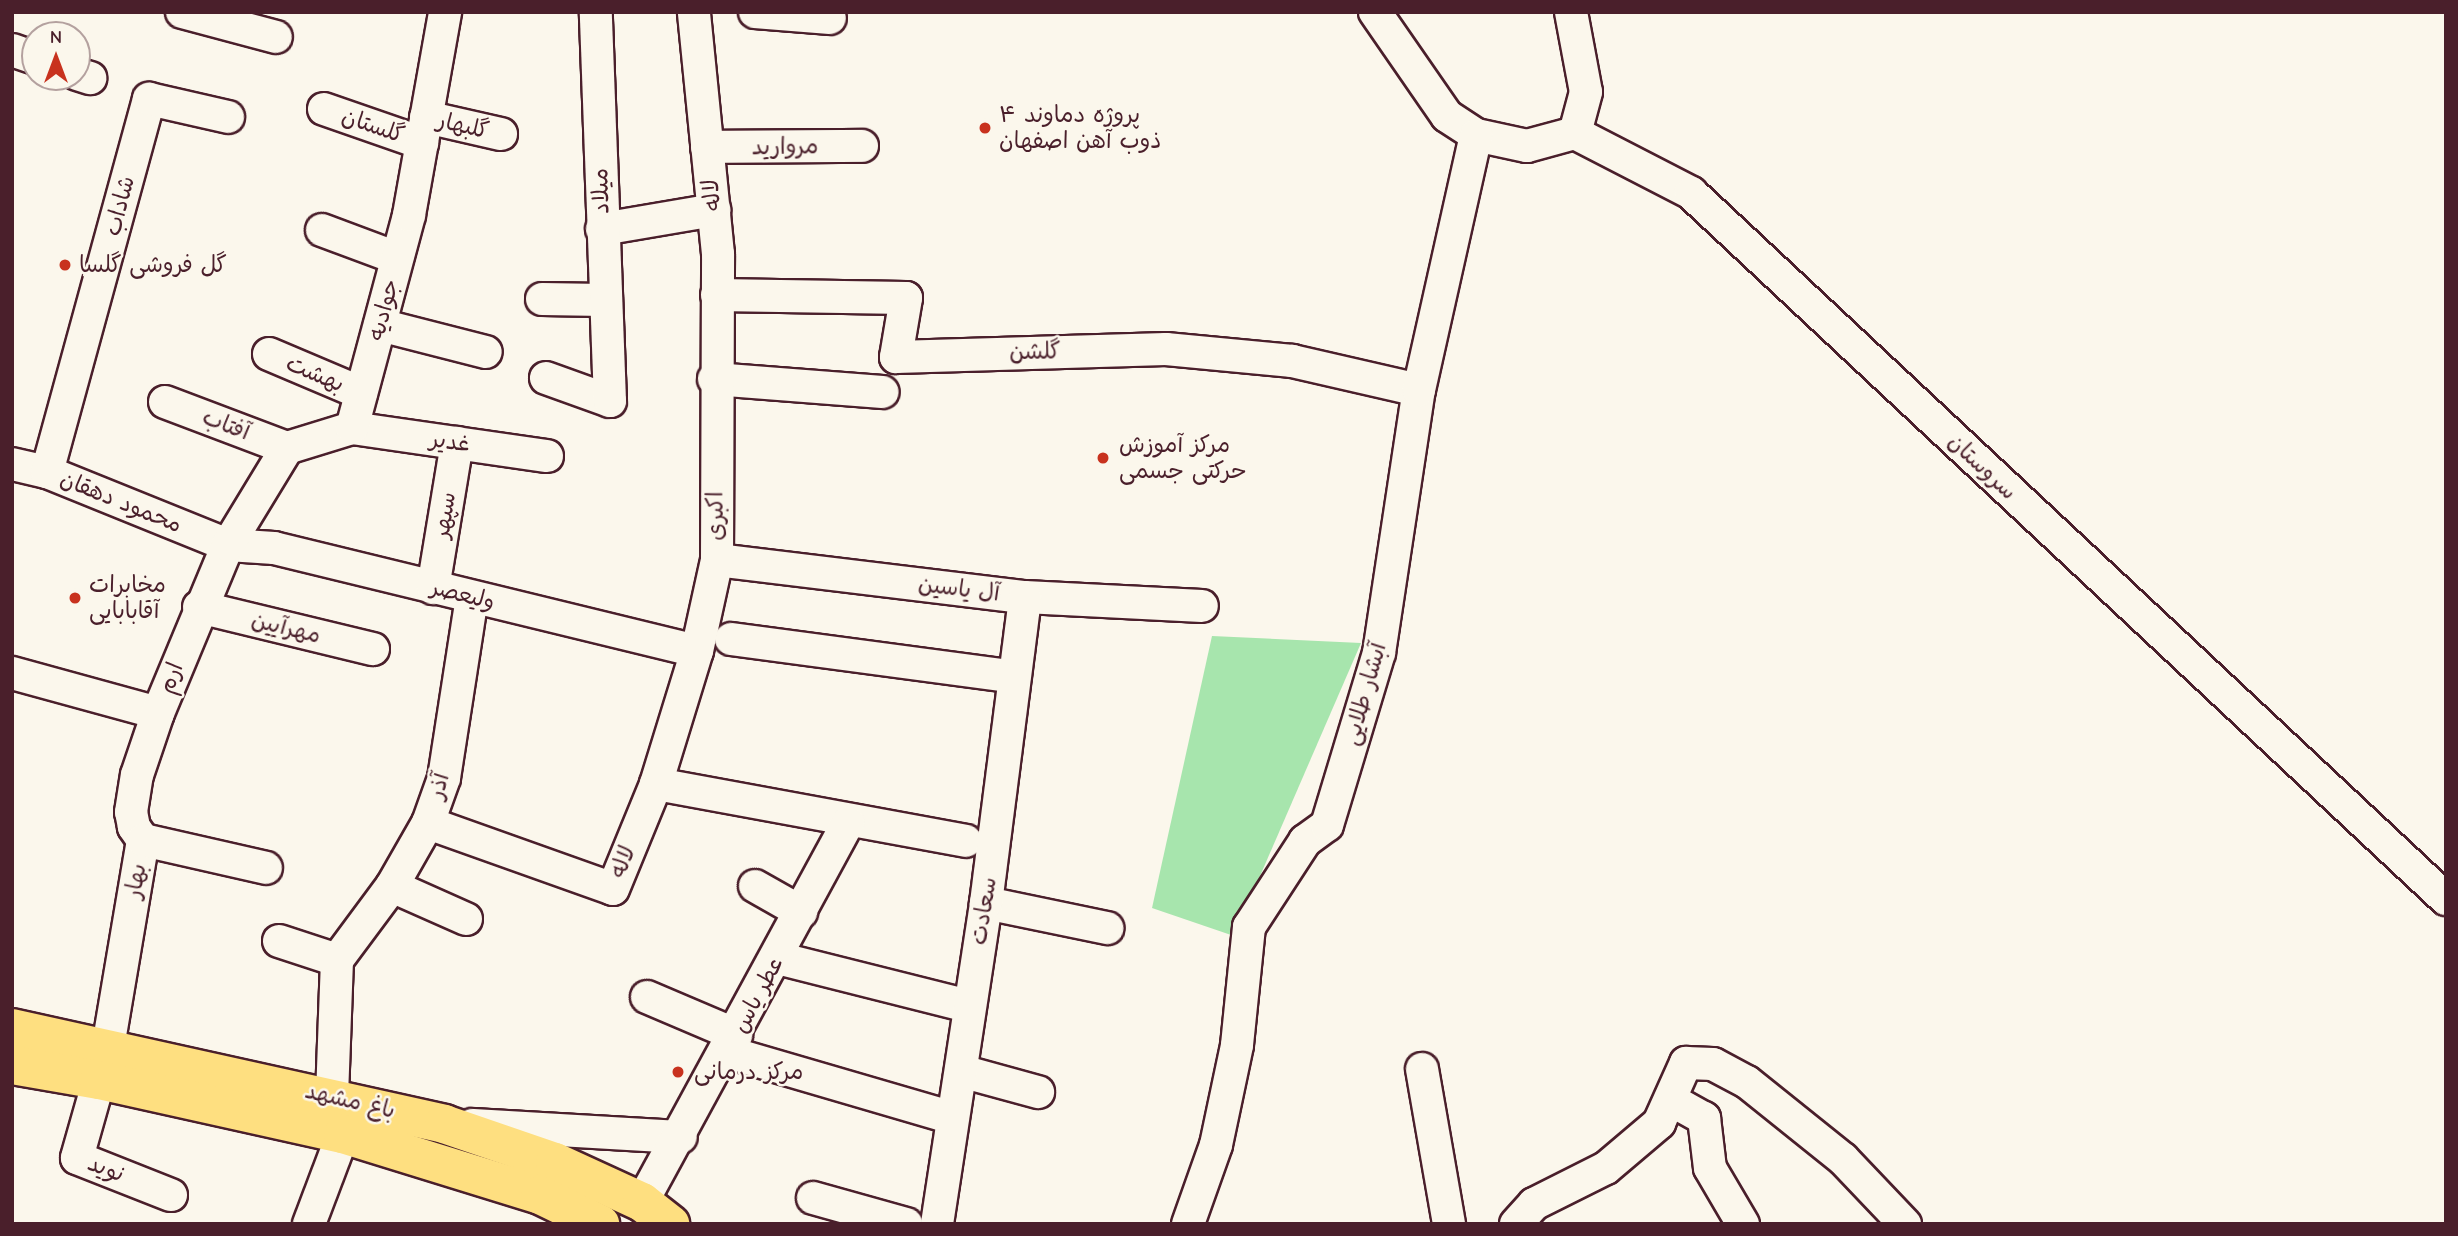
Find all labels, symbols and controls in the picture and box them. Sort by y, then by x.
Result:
north arrow [21,21,91,91]
text: N [50,26,62,48]
place label: پروژه دماوند ۴ ذوب آهن اصفهان [999,101,1161,155]
street label: گلستان [338,102,408,150]
street label: گلبهار [434,107,492,145]
marker: پروژه دماوند ۴ ذوب آهن اصفهان [977,120,993,136]
street label: مروارید [751,133,819,161]
street label: میلاد [586,168,616,214]
street label: شاداب [99,173,141,239]
street label: لاله [697,177,727,213]
place label: گل فروشی گلسا [79,251,227,279]
marker: گل فروشی گلسا [57,257,73,273]
street label: جوادیه [363,276,405,344]
street label: گلشن [1009,338,1061,366]
street label: بهشت [282,349,348,399]
street label: آفتاب [198,403,254,447]
street label: غدیر [428,426,472,458]
street label: سروستان [1942,428,2022,506]
place label: مرکز آموزش حرکتی جسمی [1119,431,1247,485]
marker: مرکز آموزش حرکتی جسمی [1093,448,1113,468]
street label: محمود دهقان [56,465,186,539]
street label: سپهر [428,490,462,540]
street label: اکبری [702,491,730,541]
street label: آل یاسین [917,570,1001,608]
place label: مخابرات آقابابایی [89,571,166,625]
street label: ولیعصر [428,574,498,616]
marker: مخابرات آقابابایی [67,590,83,606]
street label: مهرآیین [249,606,323,650]
street label: آبشار طلایی [1337,639,1393,749]
street label: ارم [153,659,189,697]
street label: آذر [422,770,456,802]
street label: لاله [604,842,642,882]
street label: بهار [119,861,153,901]
street label: سعادت [965,875,1003,947]
street label: عطر یاس [727,952,789,1038]
place label: مرکز درمانی [694,1058,803,1086]
marker: مرکز درمانی [668,1062,688,1082]
street label: باغ مشهد [302,1077,398,1125]
street label: نوید [84,1149,128,1189]

